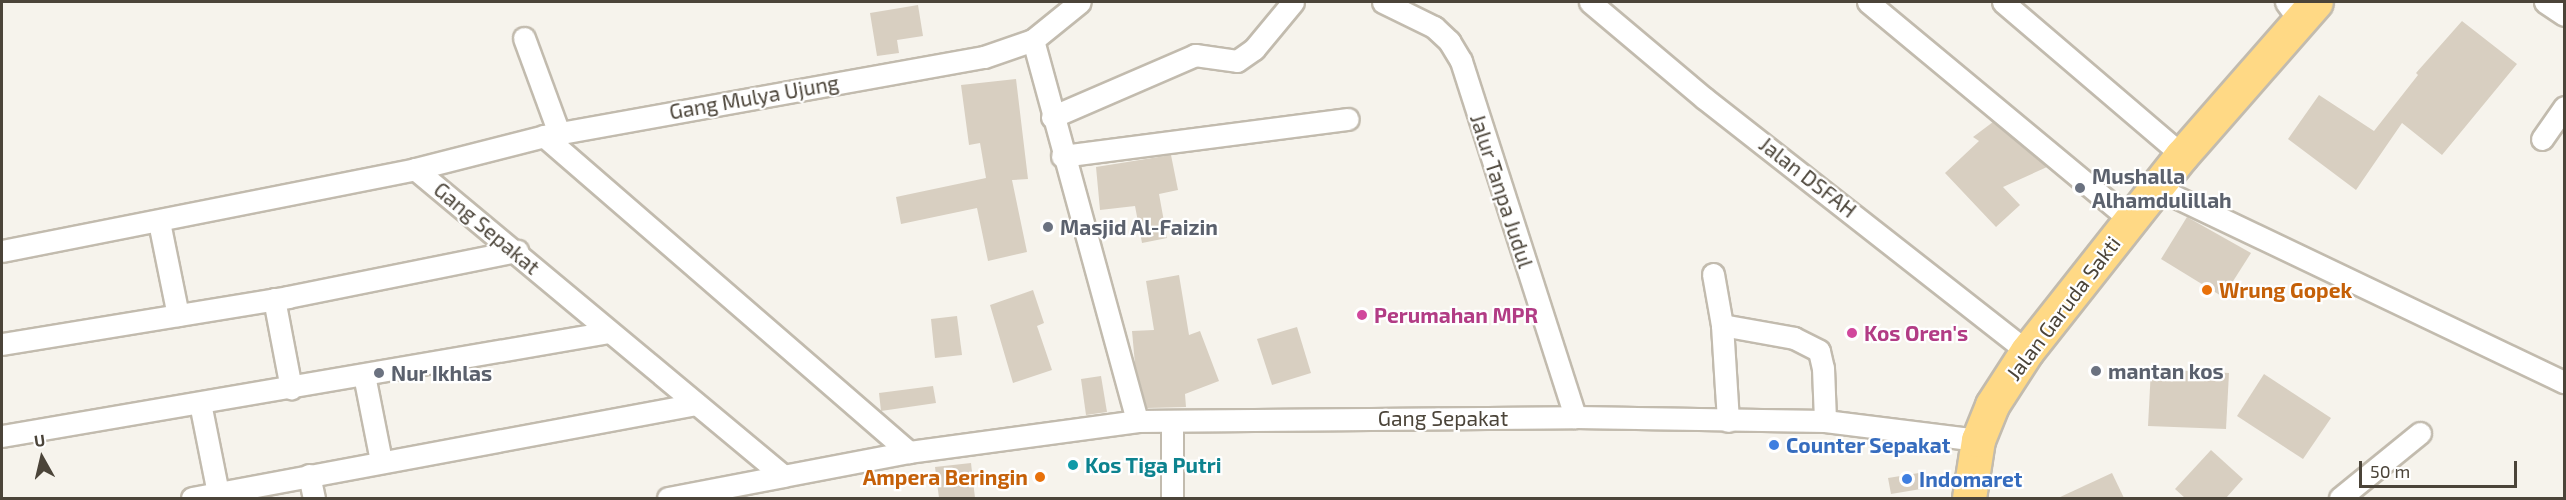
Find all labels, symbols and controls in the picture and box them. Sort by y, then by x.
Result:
street label: Gang Mulya Ujung [667,70,841,124]
street label: Jalur Tanpa Judul [1465,110,1539,272]
street label: Jalan DSFAH [1754,131,1862,223]
place label: Mushalla Alhamdulillah [2092,163,2232,213]
street label: Gang Sepakat [429,176,545,280]
marker: Mushalla Alhamdulillah [2073,181,2087,195]
place label: Masjid Al-Faizin [1060,214,1218,240]
marker: Masjid Al-Faizin [1041,220,1055,234]
street label: Jalan Garuda Sakti [2001,231,2125,385]
place label: Wrung Gopek [2219,277,2352,303]
marker: Wrung Gopek [2200,283,2214,297]
place label: Perumahan MPR [1374,302,1538,328]
marker: Perumahan MPR [1355,308,1369,322]
place label: Kos Oren's [1864,320,1968,346]
marker: Kos Oren's [1845,326,1859,340]
place label: mantan kos [2108,358,2224,384]
place label: Nur Ikhlas [391,360,493,386]
marker: mantan kos [2089,364,2103,378]
marker: Nur Ikhlas [372,366,386,380]
street label: Gang Sepakat [1378,405,1508,431]
north arrow [12,428,72,488]
text: U [33,430,46,450]
place label: Counter Sepakat [1786,432,1951,458]
marker: Counter Sepakat [1767,438,1781,452]
scale bar [2362,449,2520,487]
place label: Kos Tiga Putri [1085,452,1222,478]
marker: Kos Tiga Putri [1066,458,1080,472]
text: 50 m [2370,460,2410,482]
place label: Ampera Beringin [863,464,1028,490]
place label: Indomaret [1919,466,2022,492]
marker: Ampera Beringin [1033,470,1047,484]
marker: Indomaret [1900,472,1914,486]

